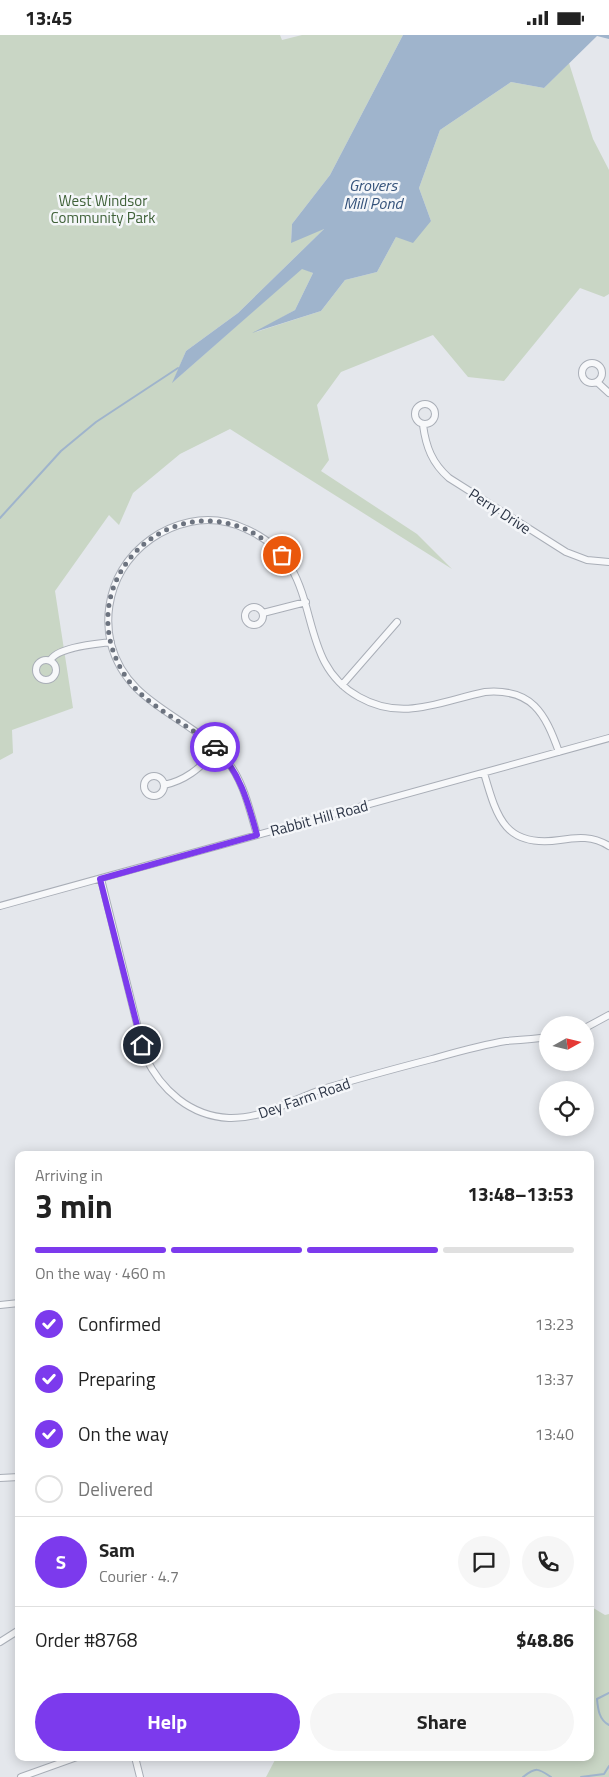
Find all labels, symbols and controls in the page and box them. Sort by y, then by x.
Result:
text: 13:45 [25,3,72,32]
water label: Grovers Mill Pond [344,173,404,215]
park label: West Windsor Community Park [51,189,155,229]
street label: Perry Drive [464,482,536,540]
pin [261,534,303,576]
icon: bag [268,541,296,569]
courier [190,722,240,772]
icon: car [201,733,229,761]
street label: Rabbit Hill Road [267,794,371,842]
north arrow [539,1016,594,1071]
map controls [539,1016,594,1136]
pin [121,1024,163,1066]
icon: home [128,1031,156,1059]
street label: Dey Farm Road [255,1071,353,1125]
button: locate [539,1081,594,1136]
text: Arriving in [35,1163,103,1187]
text: 13:48–13:53 [467,1179,574,1208]
text: 3 min [35,1182,113,1230]
text: On the way · 460 m [35,1261,166,1285]
text: Confirmed [78,1309,161,1338]
icon: check [35,1310,63,1338]
text: 13:23 [535,1312,574,1336]
text: Preparing [78,1364,155,1393]
icon: check [35,1365,63,1393]
text: 13:37 [535,1367,574,1391]
text: On the way [78,1419,169,1448]
icon: check [35,1420,63,1448]
text: 13:40 [535,1422,574,1446]
text: Delivered [78,1474,153,1503]
text: Sam [99,1535,135,1564]
button: chat [458,1536,510,1588]
button: phone [522,1536,574,1588]
text: S [56,1547,66,1576]
text: Courier · 4.7 [99,1564,179,1588]
text: Order #8768 [35,1625,137,1654]
text: $48.86 [516,1625,574,1654]
button: Help [35,1693,300,1751]
button: Share [310,1693,574,1751]

